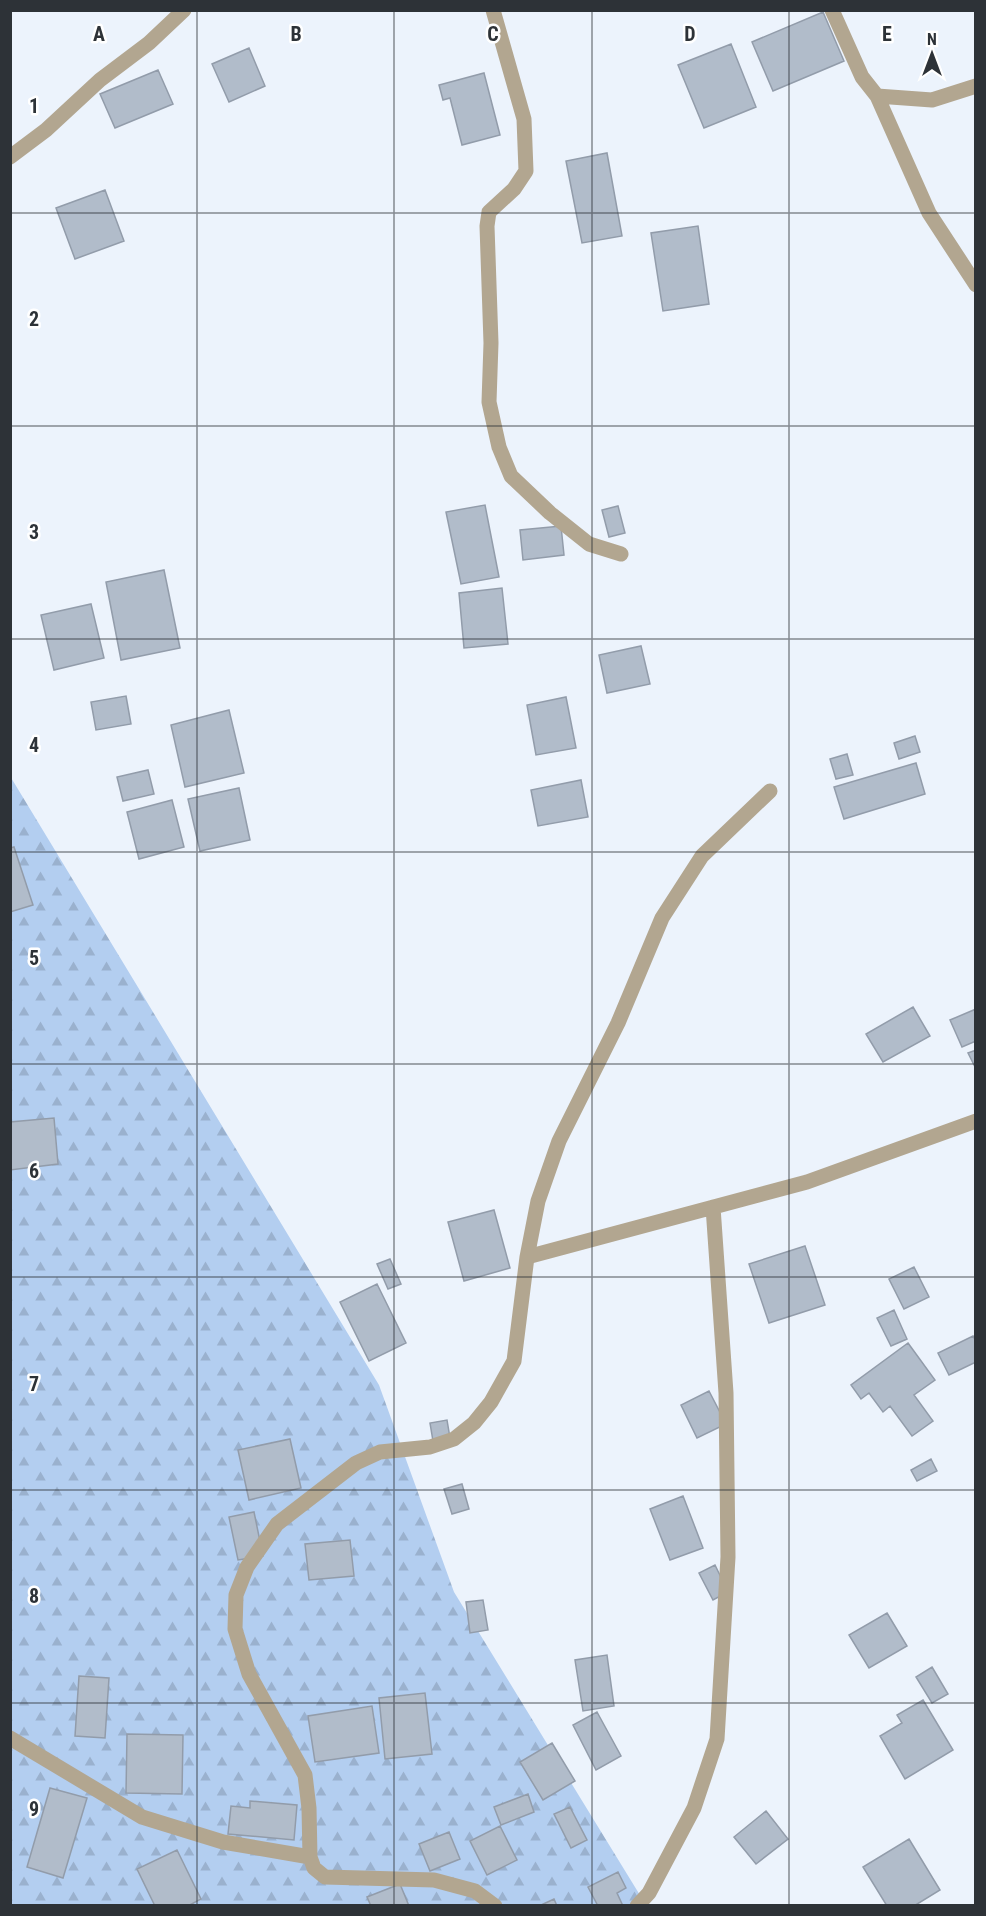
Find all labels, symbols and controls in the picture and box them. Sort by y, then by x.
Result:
text: A [93,22,105,46]
text: B [290,22,302,46]
text: C [487,22,499,46]
text: D [684,22,696,46]
text: E [882,22,892,46]
north arrow [902,24,962,84]
text: N [927,30,937,49]
text: 1 [29,94,39,118]
text: 2 [29,307,39,331]
text: 3 [29,520,39,544]
text: 4 [29,733,39,757]
text: 5 [29,946,39,970]
text: 6 [29,1159,39,1183]
text: 7 [29,1372,39,1396]
text: 8 [29,1584,39,1608]
text: 9 [29,1797,39,1821]

